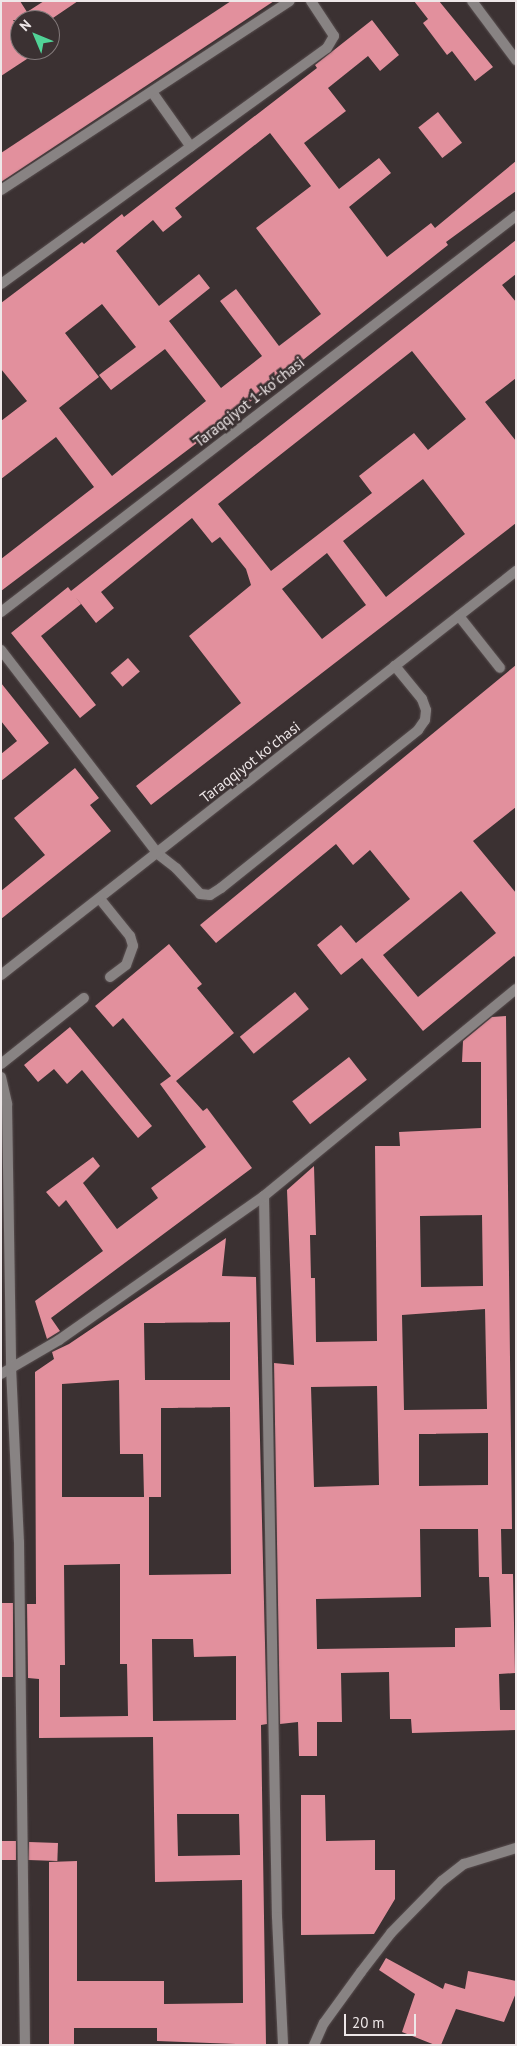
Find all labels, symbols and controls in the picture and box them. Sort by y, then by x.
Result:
north arrow [10,10,60,60]
text: N [15,15,35,35]
street label: Taraqqiyot 1-koʻchasi [190,353,308,451]
street label: Taraqqiyot koʻchasi [196,717,304,807]
scale bar [347,2004,420,2036]
text: 20 m [352,2013,385,2032]

